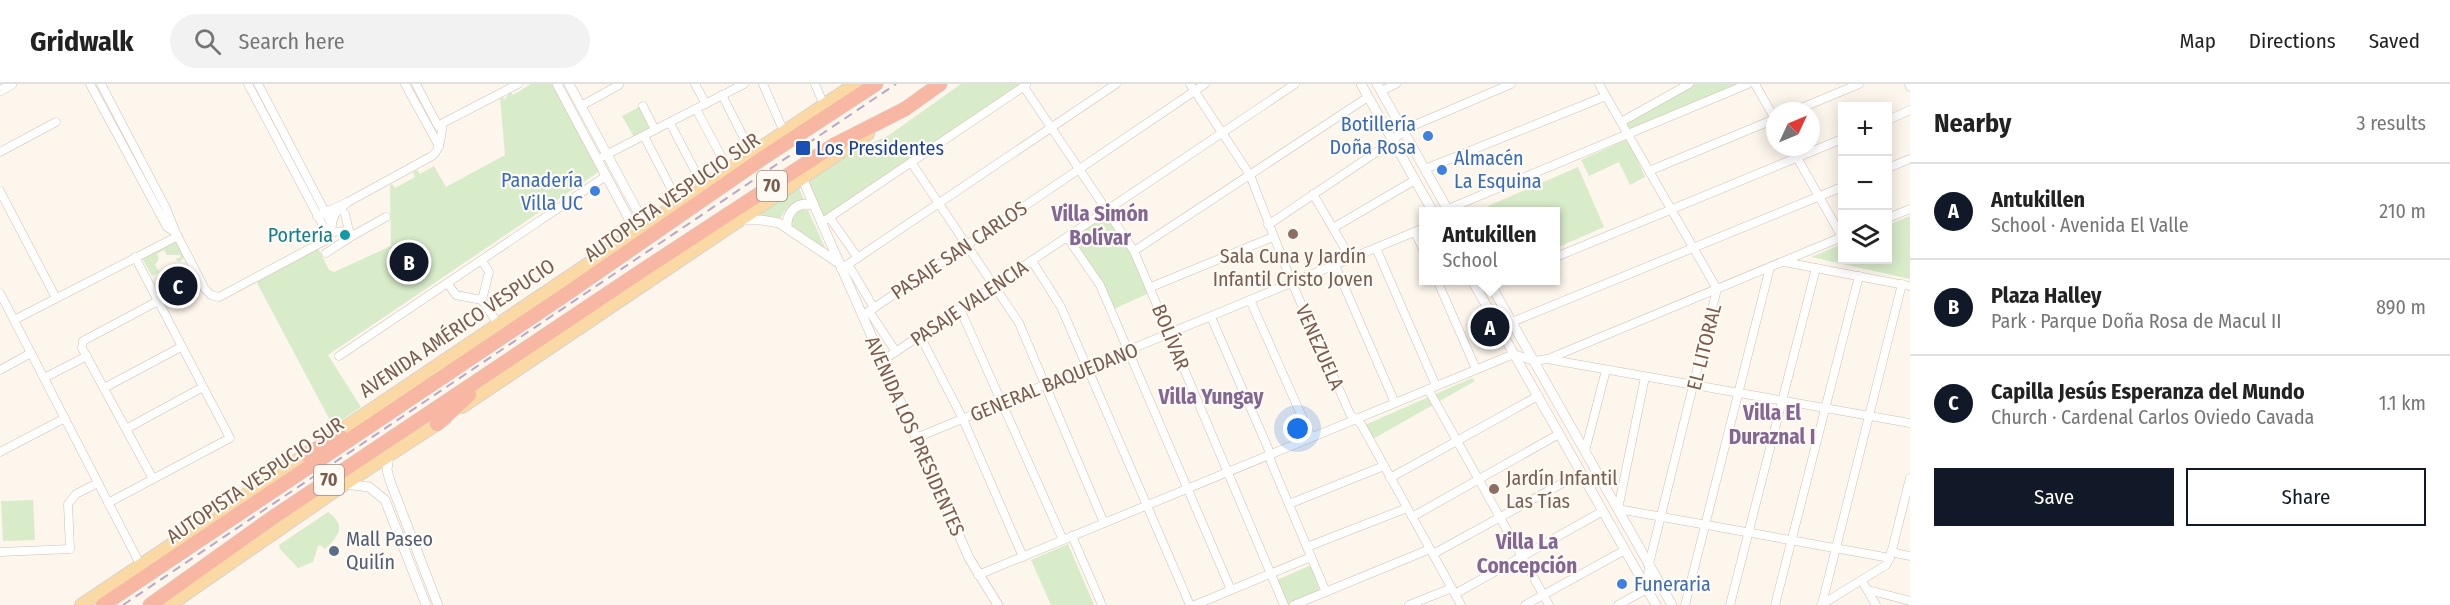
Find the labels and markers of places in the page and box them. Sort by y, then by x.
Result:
place label: Botillería Doña Rosa [1330,112,1416,159]
marker: Botillería Doña Rosa [1421,129,1435,143]
place label: Los Presidentes [816,136,944,160]
marker: Los Presidentes [794,139,812,157]
place label: Almacén La Esquina [1454,146,1542,193]
marker: Almacén La Esquina [1435,163,1449,177]
place label: Panadería Villa UC [501,168,583,215]
marker: Panadería Villa UC [588,184,602,198]
place label: Portería [268,223,333,247]
marker: Sala Cuna y Jardín Infantil Cristo Joven [1286,227,1300,241]
marker: Portería [338,228,352,242]
pin: B [390,240,428,285]
place label: Sala Cuna y Jardín Infantil Cristo Joven [1213,244,1373,291]
pin: C [158,264,198,308]
pin: A [1470,304,1510,350]
place label: Jardín Infantil Las Tías [1506,466,1618,513]
marker: Jardín Infantil Las Tías [1487,482,1501,496]
place label: Mall Paseo Quilín [346,527,433,574]
marker: Mall Paseo Quilín [327,544,341,558]
place label: Funeraria [1634,572,1711,596]
marker: Funeraria [1615,577,1629,591]

